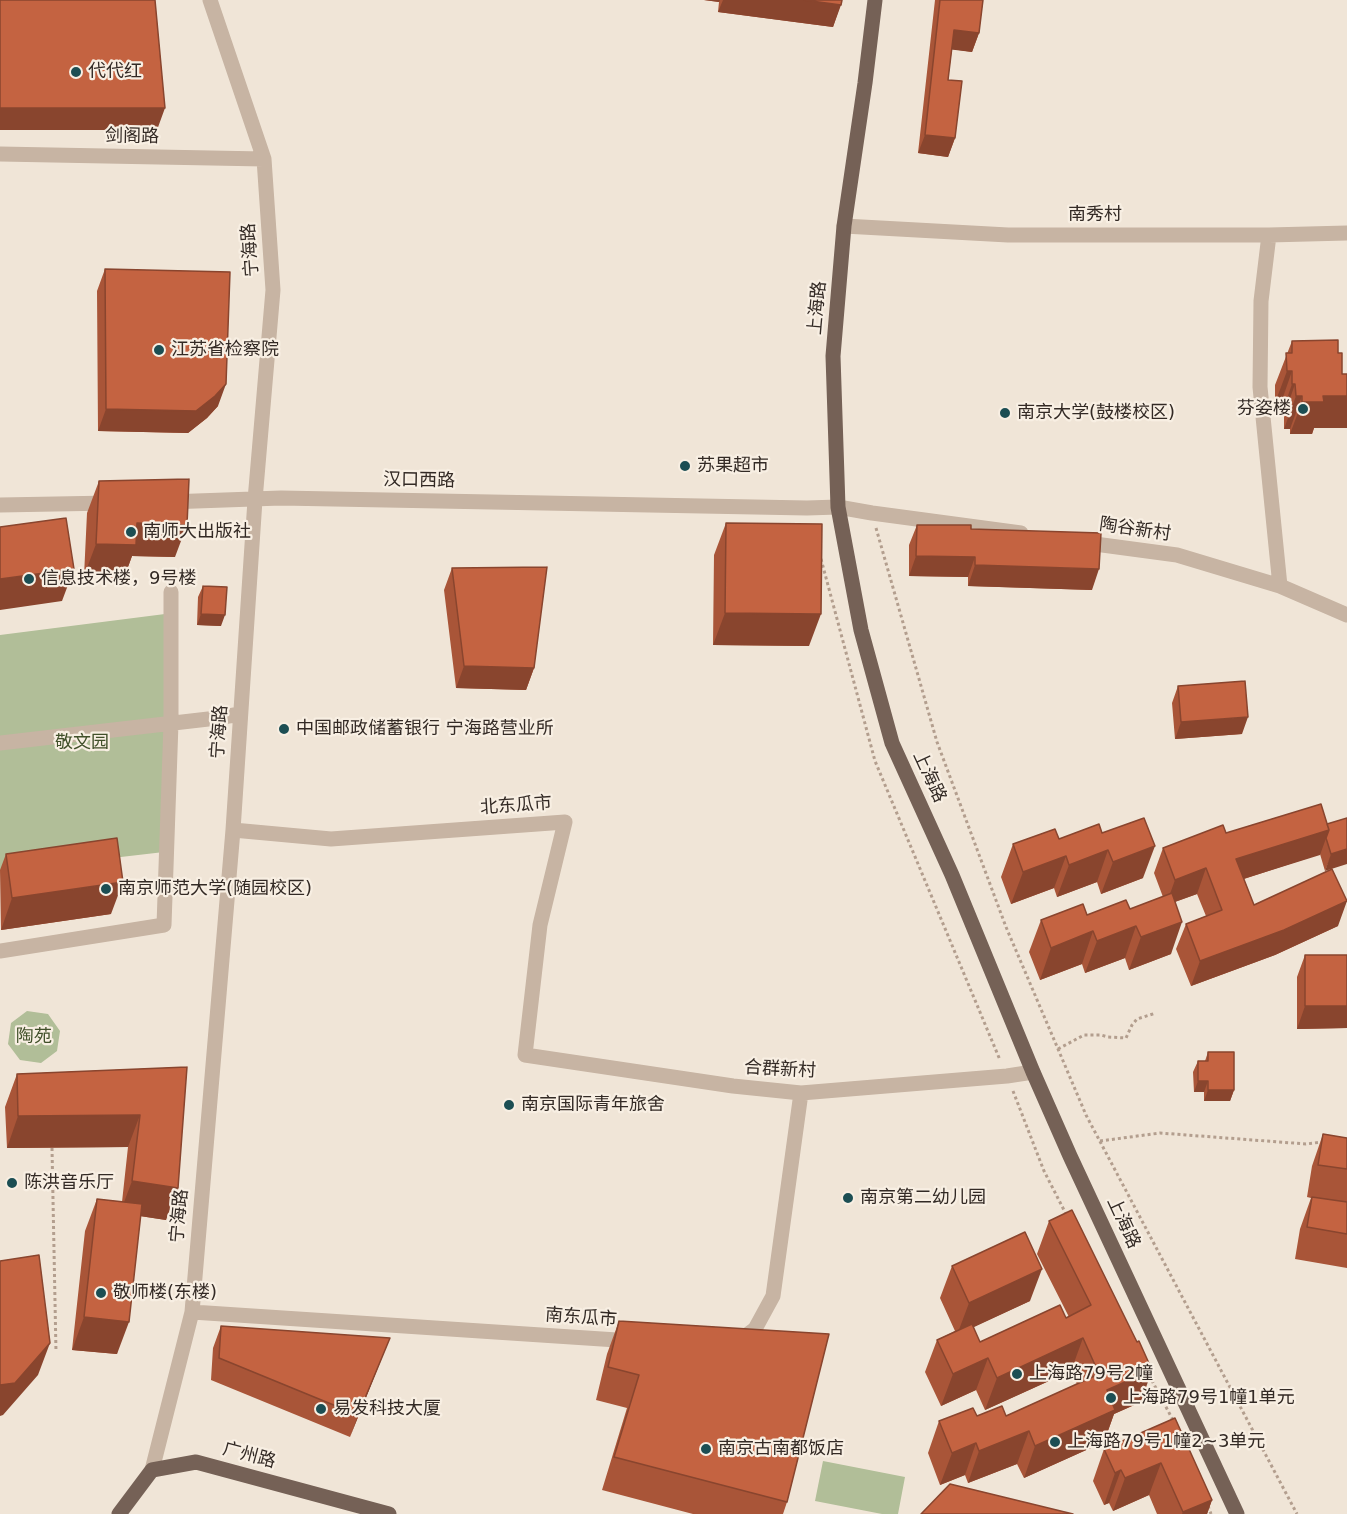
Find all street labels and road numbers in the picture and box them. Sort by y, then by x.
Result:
street label: 剑阁路 [105,126,159,148]
street label: 南秀村 [1068,204,1122,226]
street label: 宁海路 [238,222,264,278]
street label: 上海路 [805,280,831,336]
street label: 汉口西路 [383,470,455,492]
street label: 陶谷新村 [1098,514,1172,546]
street label: 宁海路 [207,704,233,760]
street label: 上海路 [908,748,950,806]
street label: 北东瓜市 [479,793,553,819]
street label: 合群新村 [743,1057,817,1083]
street label: 宁海路 [167,1188,193,1244]
street label: 上海路 [1102,1194,1144,1252]
street label: 南东瓜市 [544,1305,618,1331]
street label: 广州路 [220,1439,278,1473]

